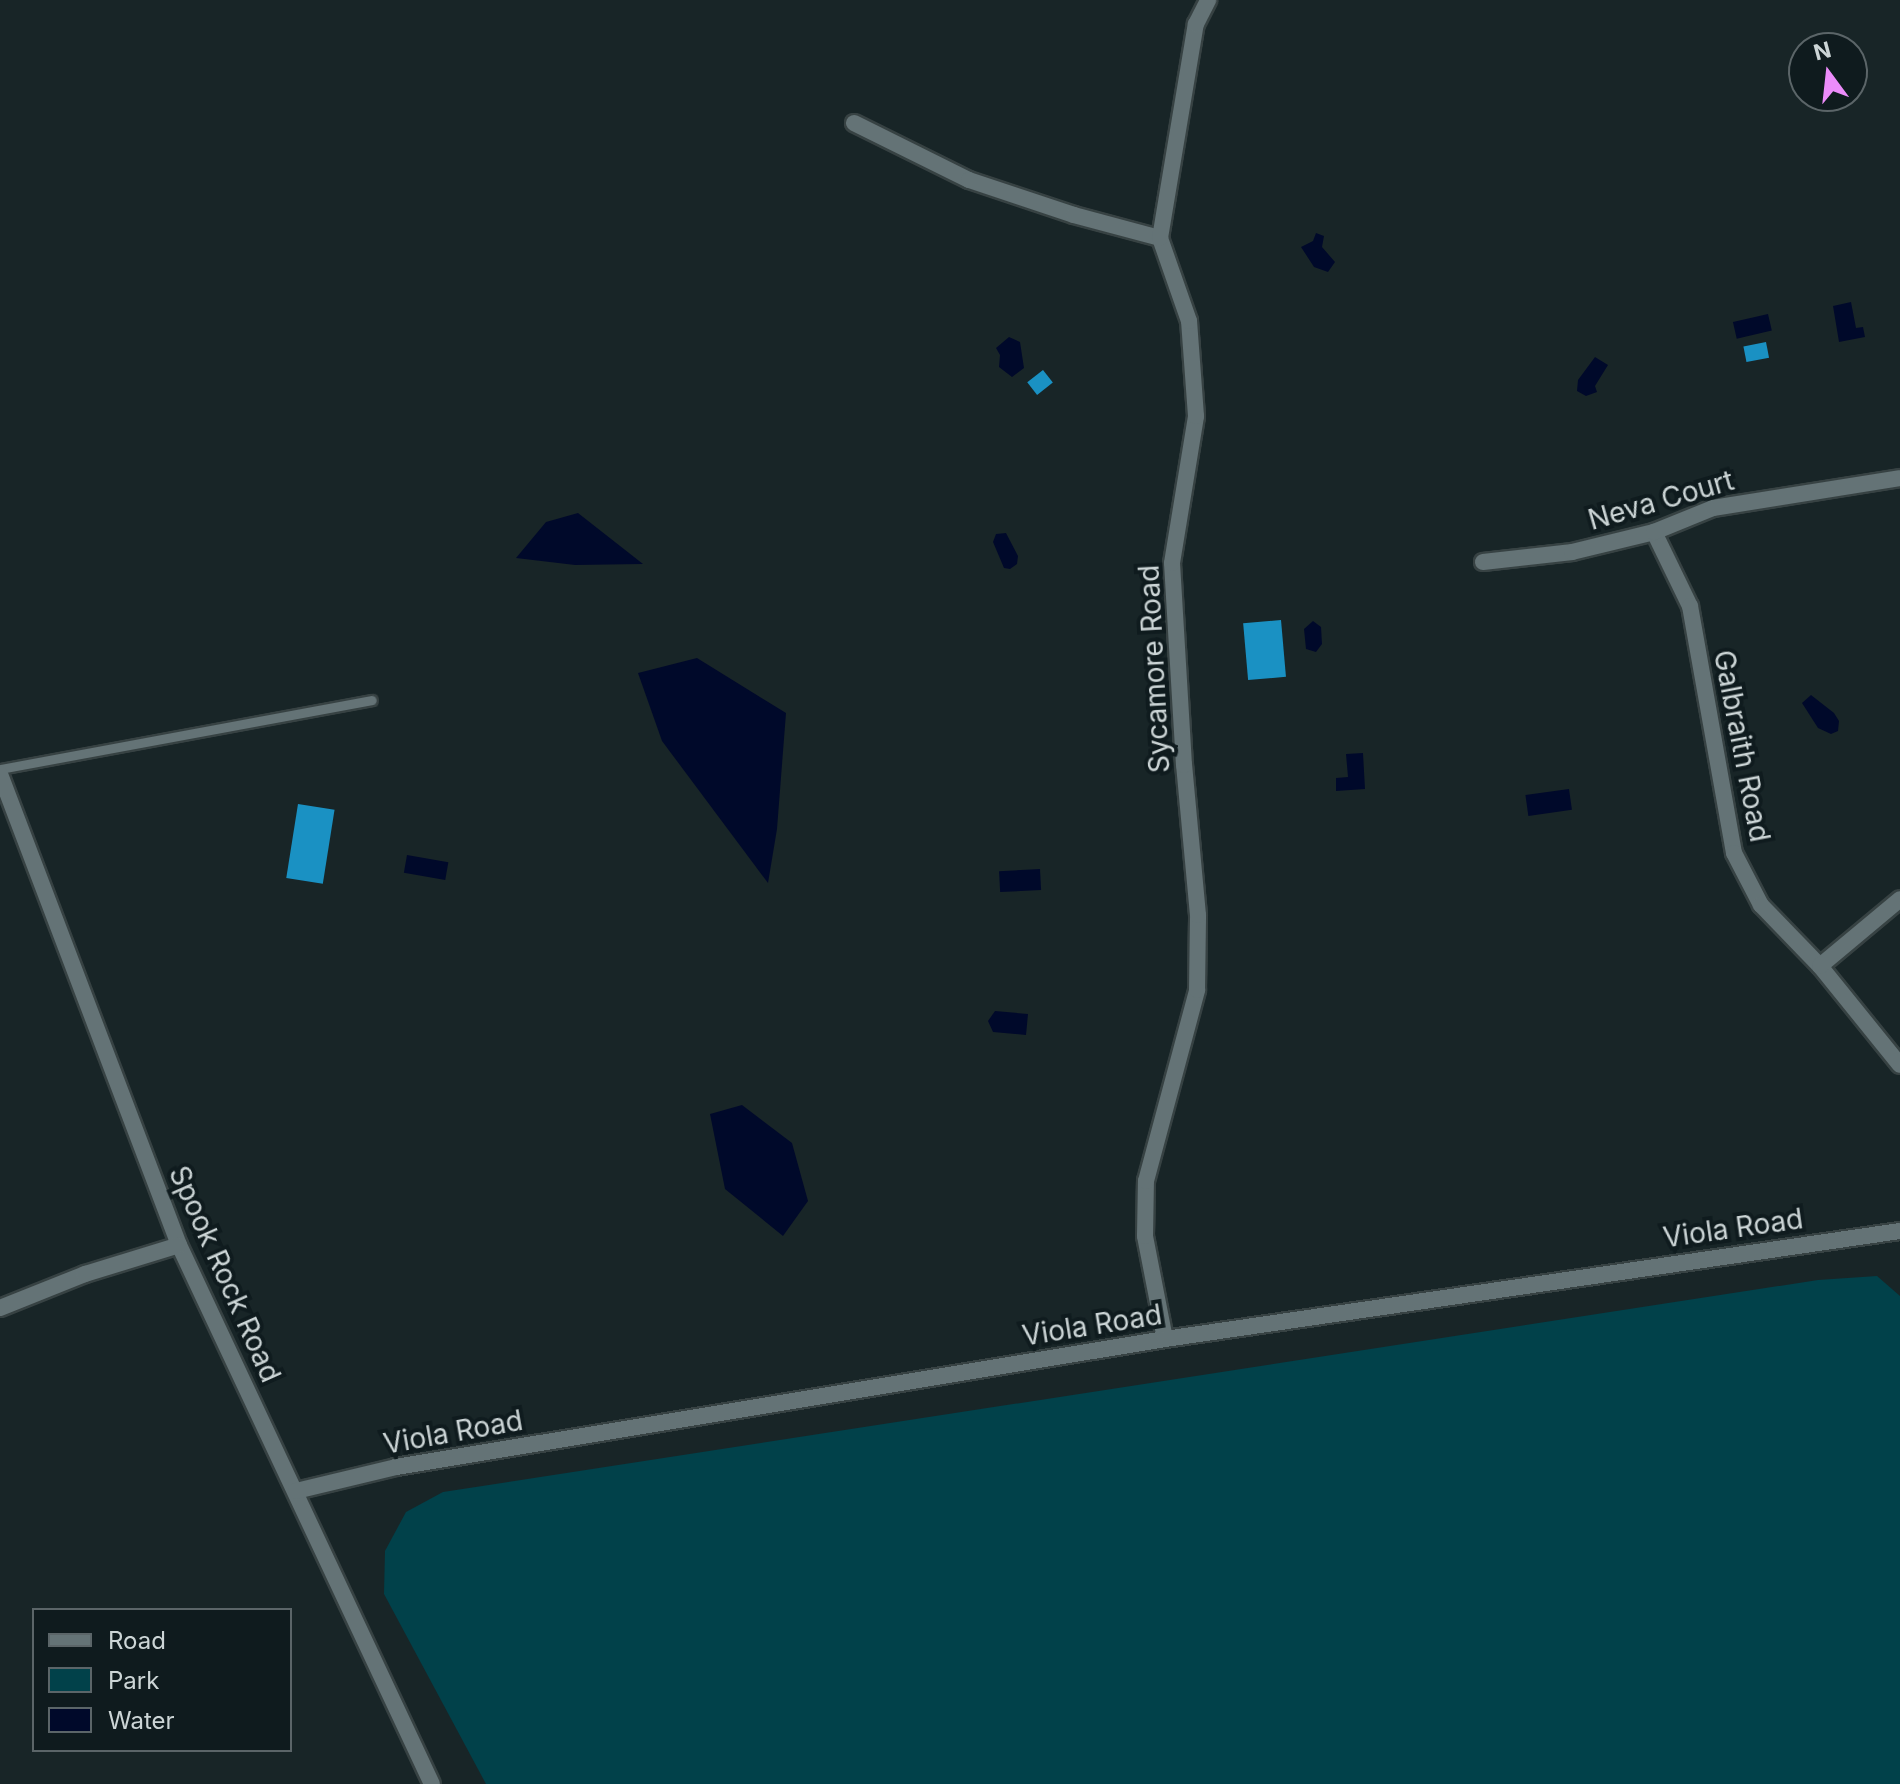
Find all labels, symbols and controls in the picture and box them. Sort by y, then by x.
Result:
north arrow [1788,32,1868,112]
text: N [1811,36,1834,65]
street label: Neva Court [1584,463,1738,537]
street label: Sycamore Road [1132,564,1176,774]
street label: Galbraith Road [1707,647,1777,845]
street label: Spook Rock Road [162,1161,288,1387]
street label: Viola Road [1661,1202,1805,1254]
street label: Viola Road [1020,1297,1164,1353]
street label: Viola Road [381,1403,525,1461]
legend [32,1608,292,1752]
text: Road [108,1626,166,1655]
text: Park [108,1666,159,1695]
text: Water [108,1706,175,1735]

